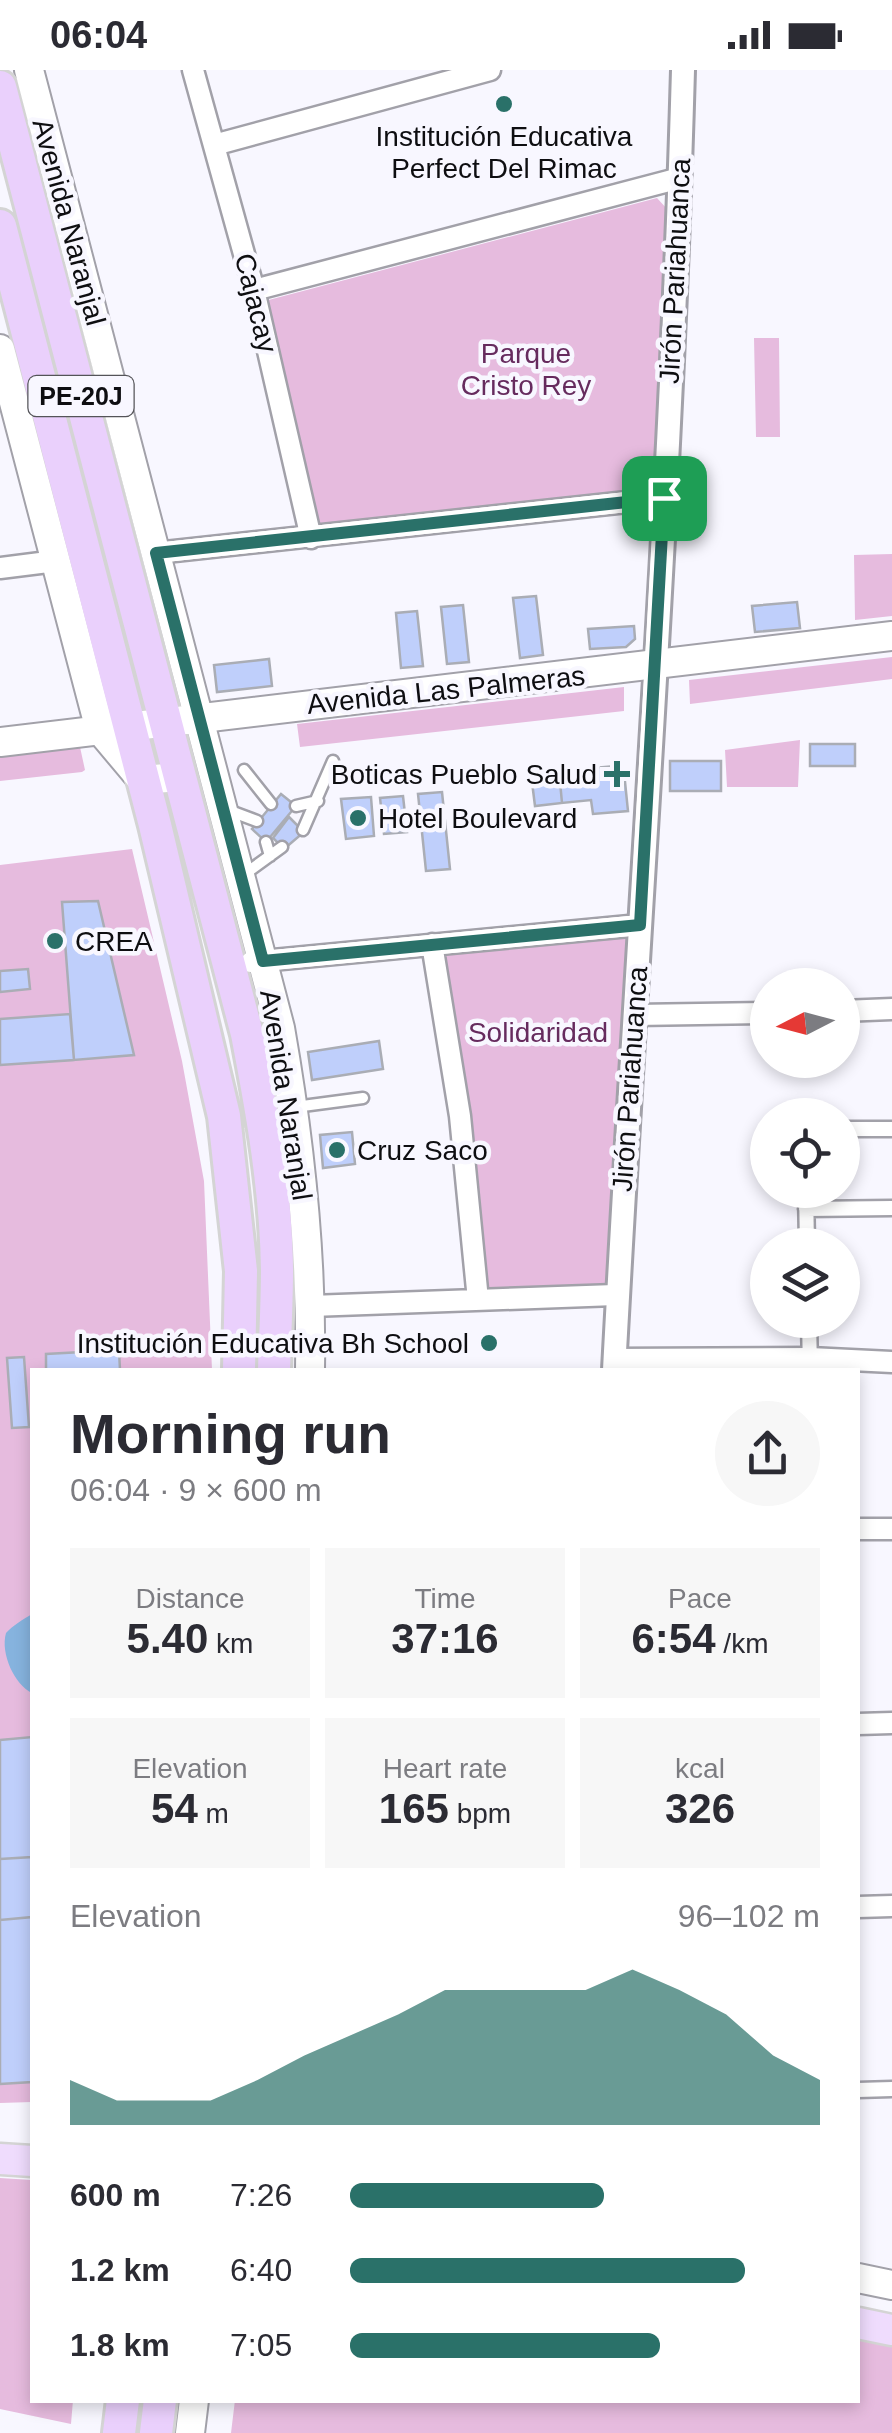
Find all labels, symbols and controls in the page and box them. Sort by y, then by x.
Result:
text: 06:04 [50,14,147,56]
marker: Institución Educativa Perfect Del Rimac [493,93,515,115]
street label: Avenida Naranjal [26,115,112,329]
place label: Institución Educativa Perfect Del Rimac [376,121,633,184]
street label: Jirón Pariahuanca [654,157,696,385]
street label: Cajacay [229,250,283,356]
park label: Parque Cristo Rey [461,338,591,401]
road number: PE-20J [28,376,134,416]
pin [622,456,707,541]
icon: arrive [637,471,692,526]
street label: Avenida Las Palmeras [305,660,587,720]
place label: Boticas Pueblo Salud [331,759,597,790]
marker: Boticas Pueblo Salud [606,763,628,785]
place label: Hotel Boulevard [378,803,577,834]
marker: Hotel Boulevard [347,807,369,829]
place label: CREA [75,926,153,957]
marker: CREA [44,930,66,952]
street label: Jirón Pariahuanca [607,965,653,1193]
north arrow [750,968,860,1078]
map controls [750,968,860,1338]
street label: Avenida Naranjal [254,988,318,1202]
park label: Solidaridad [468,1017,608,1048]
button: locate [750,1098,860,1208]
place label: Cruz Saco [357,1135,488,1166]
marker: Cruz Saco [326,1139,348,1161]
button: layers [750,1228,860,1338]
place label: Institución Educativa Bh School [77,1328,469,1359]
marker: Institución Educativa Bh School [478,1332,500,1354]
button: share [715,1401,820,1506]
text: Morning run [70,1403,391,1465]
text: 06:04 · 9 × 600 m [70,1472,322,1508]
text: Distance [136,1583,244,1614]
text: Time [414,1583,476,1614]
text: Pace [668,1583,732,1614]
text: 5.40 [127,1615,208,1662]
text: 37:16 [391,1615,499,1662]
text: 6:54 [632,1615,716,1662]
text: km [208,1628,253,1659]
text: /km [716,1628,768,1659]
text: Elevation [132,1753,248,1784]
text: Heart rate [383,1753,507,1784]
text: kcal [675,1753,725,1784]
text: 54 [151,1785,198,1832]
text: 165 [379,1785,449,1832]
text: 326 [665,1785,735,1832]
text: m [198,1798,229,1829]
text: bpm [449,1798,511,1829]
text: Elevation [70,1898,202,1934]
text: 96–102 m [678,1898,820,1934]
text: 600 m [70,2177,161,2213]
text: 7:26 [230,2177,292,2213]
text: 1.2 km [70,2252,170,2288]
text: 6:40 [230,2252,292,2288]
text: 1.8 km [70,2327,170,2363]
text: 7:05 [230,2327,292,2363]

